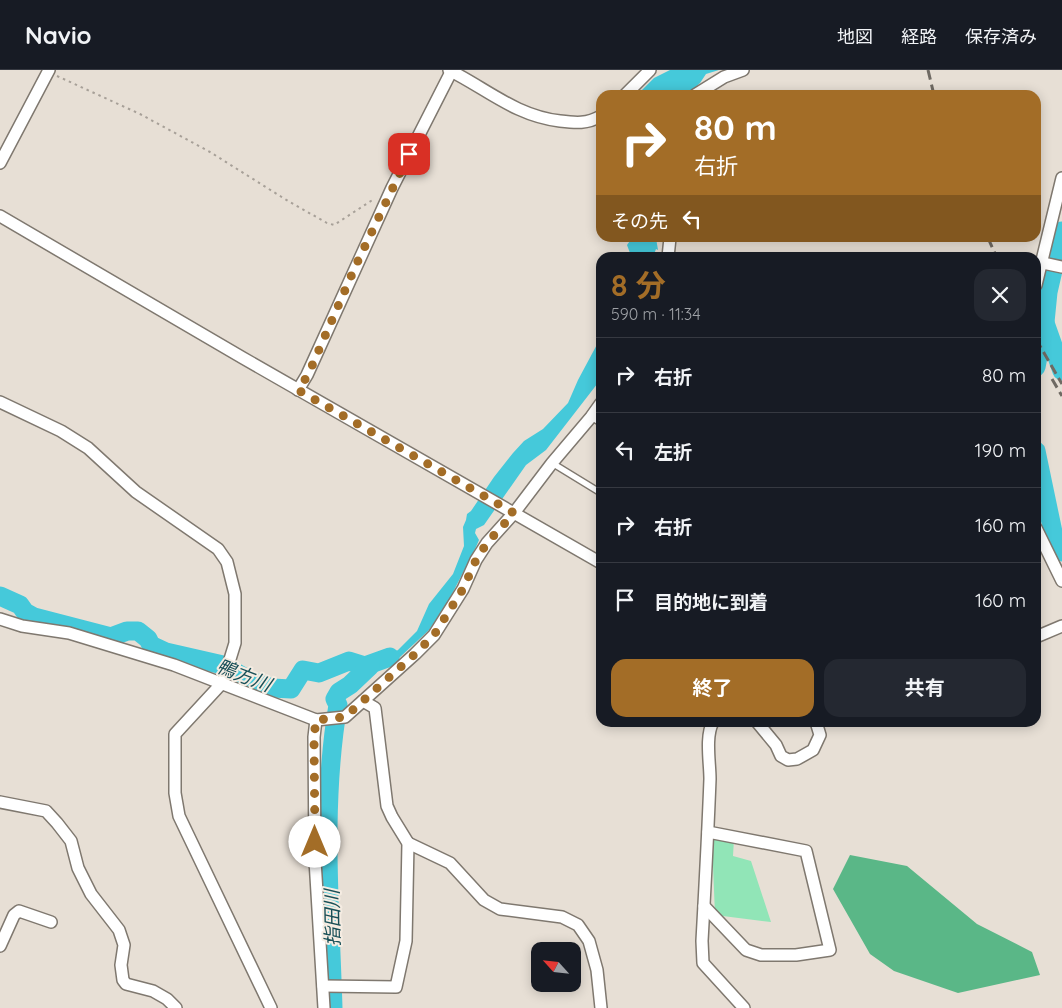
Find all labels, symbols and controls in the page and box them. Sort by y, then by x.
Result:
text: Navio [25,20,92,50]
text: 地図 [837,25,873,48]
text: 経路 [901,25,937,48]
text: 保存済み [965,25,1037,48]
text: 80 m [694,105,777,149]
icon: right [611,110,676,175]
pin [388,133,430,175]
icon: arrive [395,140,423,168]
text: 右折 [694,152,738,180]
icon: left [678,205,706,233]
text: その先 [611,209,668,233]
text: 8 分 [611,266,666,304]
button: close [974,269,1026,321]
text: 590 m · 11:34 [611,304,701,324]
icon: right [611,361,639,389]
text: 80 m [982,363,1026,387]
text: 右折 [654,365,692,389]
icon: left [611,436,639,464]
text: 190 m [975,438,1026,462]
text: 左折 [654,440,692,464]
icon: right [611,511,639,539]
text: 160 m [975,513,1026,537]
text: 右折 [654,515,692,539]
icon: arrive [611,586,639,614]
text: 160 m [975,588,1026,612]
text: 目的地に到着 [654,590,768,614]
water label: 鴨方川 [213,654,277,697]
button: 終了 [611,659,814,717]
button: 共有 [824,659,1026,717]
position arrow [288,815,340,867]
water label: 指田川 [319,887,344,947]
north arrow [531,942,581,992]
map controls [531,942,581,992]

